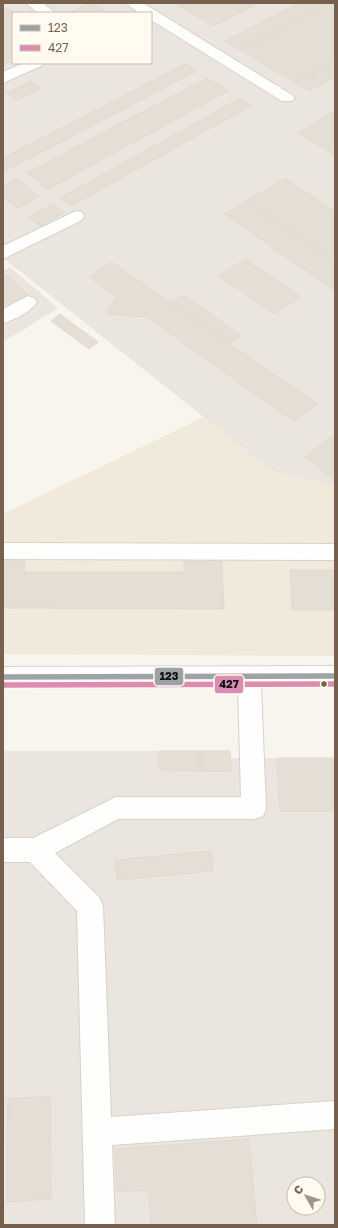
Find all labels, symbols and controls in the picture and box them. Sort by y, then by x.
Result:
legend [12,12,152,64]
text: 123 [48,20,68,35]
text: 427 [48,40,69,55]
line badge: 123 [154,667,184,686]
text: 123 [159,669,179,682]
line badge: 427 [214,675,244,694]
text: 427 [219,677,239,690]
unlabelled marker [319,679,329,689]
north arrow [286,1176,326,1216]
text: С [290,1182,305,1197]

